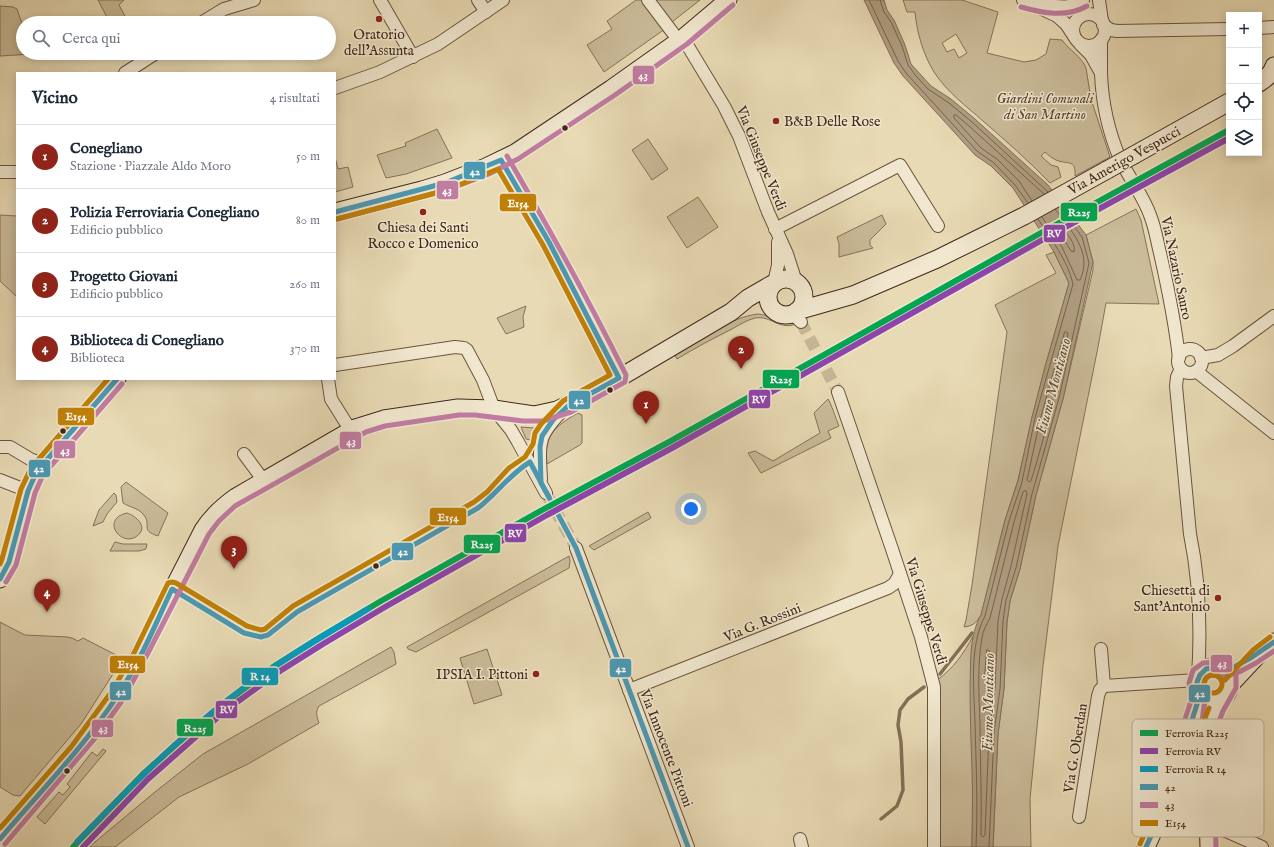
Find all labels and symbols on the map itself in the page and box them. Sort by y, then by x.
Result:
marker: Oratorio dell’Assunta [374,14,384,24]
place label: Oratorio dell’Assunta [344,26,415,60]
line badge: 43 [632,65,655,85]
text: 43 [637,69,648,83]
park label: Giardini Comunali di San Martino [997,90,1094,124]
street label: Via Giuseppe Verdi [732,102,790,214]
place label: B&B Delle Rose [784,113,881,131]
marker: B&B Delle Rose [771,116,781,126]
street label: Via Amerigo Vespucci [1064,122,1184,200]
unlabelled marker [560,123,570,133]
line badge: 42 [463,161,486,180]
text: 42 [469,165,481,179]
line badge: 43 [436,180,459,200]
text: 43 [441,184,452,198]
line badge: E154 [499,193,537,212]
text: E154 [507,197,529,211]
line badge: R225 [1060,202,1098,222]
text: R225 [1068,206,1090,220]
marker: Chiesa dei Santi Rocco e Domenico [418,207,428,217]
street label: Via Nazario Sauro [1156,214,1196,322]
place label: Chiesa dei Santi Rocco e Domenico [368,219,479,253]
line badge: RV [1043,224,1066,243]
text: RV [1046,227,1062,241]
pin: 2 [728,336,754,369]
water label: Fiume Monticano [1032,336,1075,436]
line badge: R225 [762,369,800,389]
text: R225 [770,373,792,387]
unlabelled marker [605,385,615,395]
line badge: RV [748,389,771,409]
line badge: 42 [568,390,591,410]
pin: 1 [633,391,659,424]
text: RV [751,393,767,407]
text: 42 [573,394,585,408]
line badge: E154 [57,407,95,426]
text: E154 [65,410,87,424]
unlabelled marker [58,426,68,436]
line badge: 43 [339,431,362,450]
text: 43 [345,435,356,449]
line badge: 43 [53,440,76,459]
text: 43 [59,444,70,458]
line badge: 42 [28,459,51,478]
text: 42 [33,462,45,476]
your location [681,499,701,519]
line badge: E154 [429,507,467,526]
text: E154 [437,511,459,525]
line badge: RV [504,523,527,543]
text: RV [507,527,523,541]
line badge: R225 [463,534,501,554]
pin: 3 [221,536,247,569]
text: R225 [471,538,493,552]
line badge: 42 [391,542,414,561]
text: 42 [397,545,409,559]
street label: Via Giuseppe Verdi [901,554,951,667]
unlabelled marker [371,561,381,571]
pin: 4 [34,579,60,612]
place label: Chiesetta di Sant'Antonio [1133,582,1210,616]
marker: Chiesetta di Sant'Antonio [1213,593,1223,603]
street label: Via G. Rossini [720,599,804,647]
water label: Fiume Monticano [978,653,999,751]
line badge: 43 [1210,654,1233,673]
line badge: E154 [109,655,146,674]
text: 43 [1216,657,1227,671]
text: E154 [117,658,139,672]
line badge: 42 [609,658,632,678]
text: 42 [615,662,627,676]
place label: IPSIA I. Pittoni [436,666,528,684]
line badge: R 14 [241,667,279,686]
marker: IPSIA I. Pittoni [531,669,541,679]
text: R 14 [250,670,271,684]
line badge: 42 [109,681,132,701]
line badge: 42 [1188,684,1211,703]
text: 42 [115,685,127,699]
street label: Via Innocente Pittoni [635,686,697,810]
text: 42 [1194,687,1206,701]
line badge: RV [215,700,238,719]
street label: Via G. Oberdan [1060,701,1092,795]
text: RV [219,703,235,717]
line badge: R225 [176,718,214,737]
line badge: 43 [91,719,114,738]
legend [1132,719,1264,837]
text: 43 [97,722,108,736]
text: R225 [184,722,206,736]
text: Ferrovia R225 [1165,727,1228,741]
text: Ferrovia RV [1165,745,1222,759]
text: Ferrovia R 14 [1165,763,1227,777]
unlabelled marker [62,766,72,776]
text: 42 [1165,781,1176,795]
text: 43 [1165,799,1175,813]
text: E154 [1165,817,1187,831]

